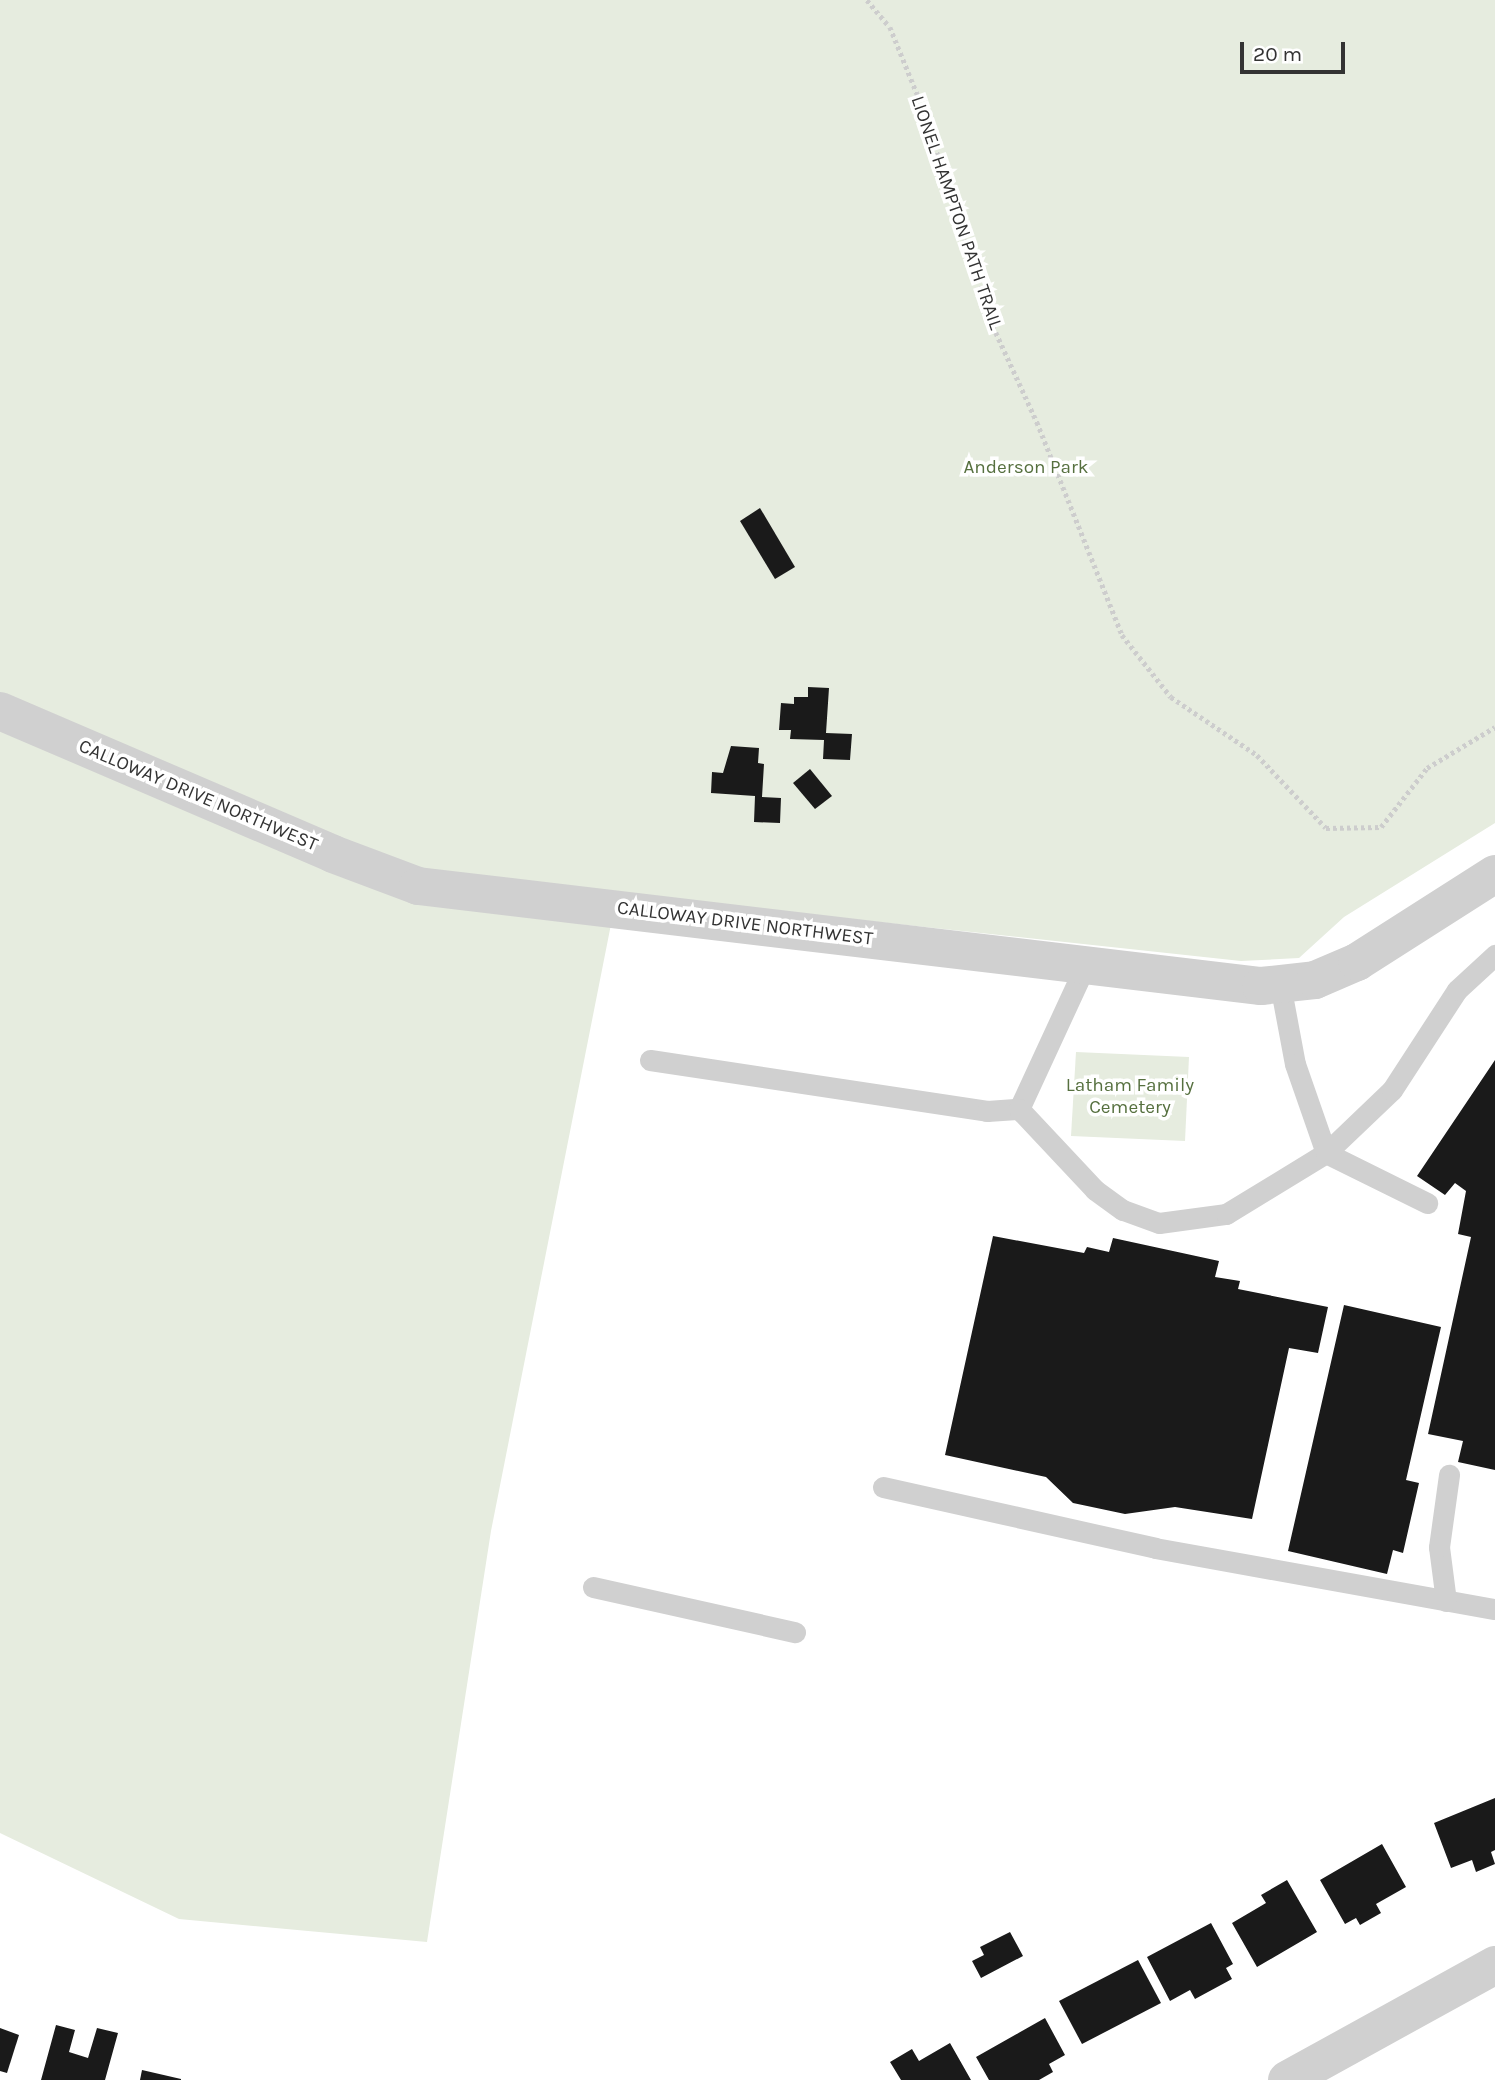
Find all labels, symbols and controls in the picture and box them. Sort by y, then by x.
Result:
scale bar [1243,28,1348,72]
text: 20 m [1253,42,1302,66]
street label: LIONEL HAMPTON PATH TRAIL [905,93,1007,333]
park label: Anderson Park [963,457,1089,479]
street label: CALLOWAY DRIVE NORTHWEST [75,735,321,857]
street label: CALLOWAY DRIVE NORTHWEST [616,897,874,951]
park label: Latham Family Cemetery [1066,1075,1194,1119]

